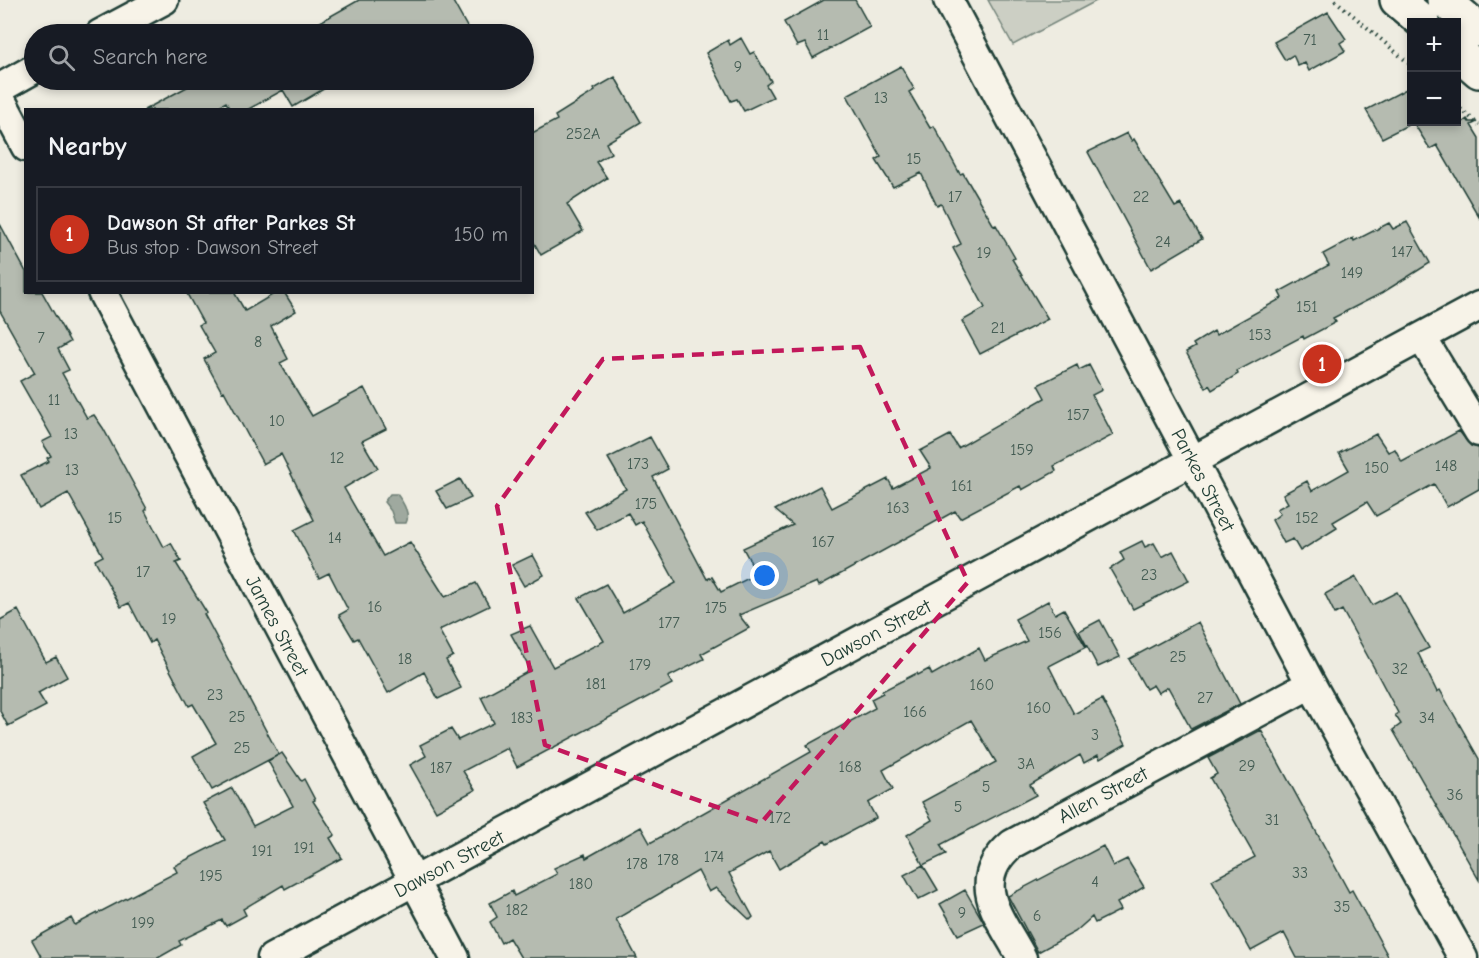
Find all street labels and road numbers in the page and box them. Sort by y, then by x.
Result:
street label: Parkes Street [1166,425,1240,536]
street label: James Street [241,572,314,682]
street label: Dawson Street [817,594,936,672]
street label: Allen Street [1054,761,1153,828]
street label: Dawson Street [390,825,509,903]

